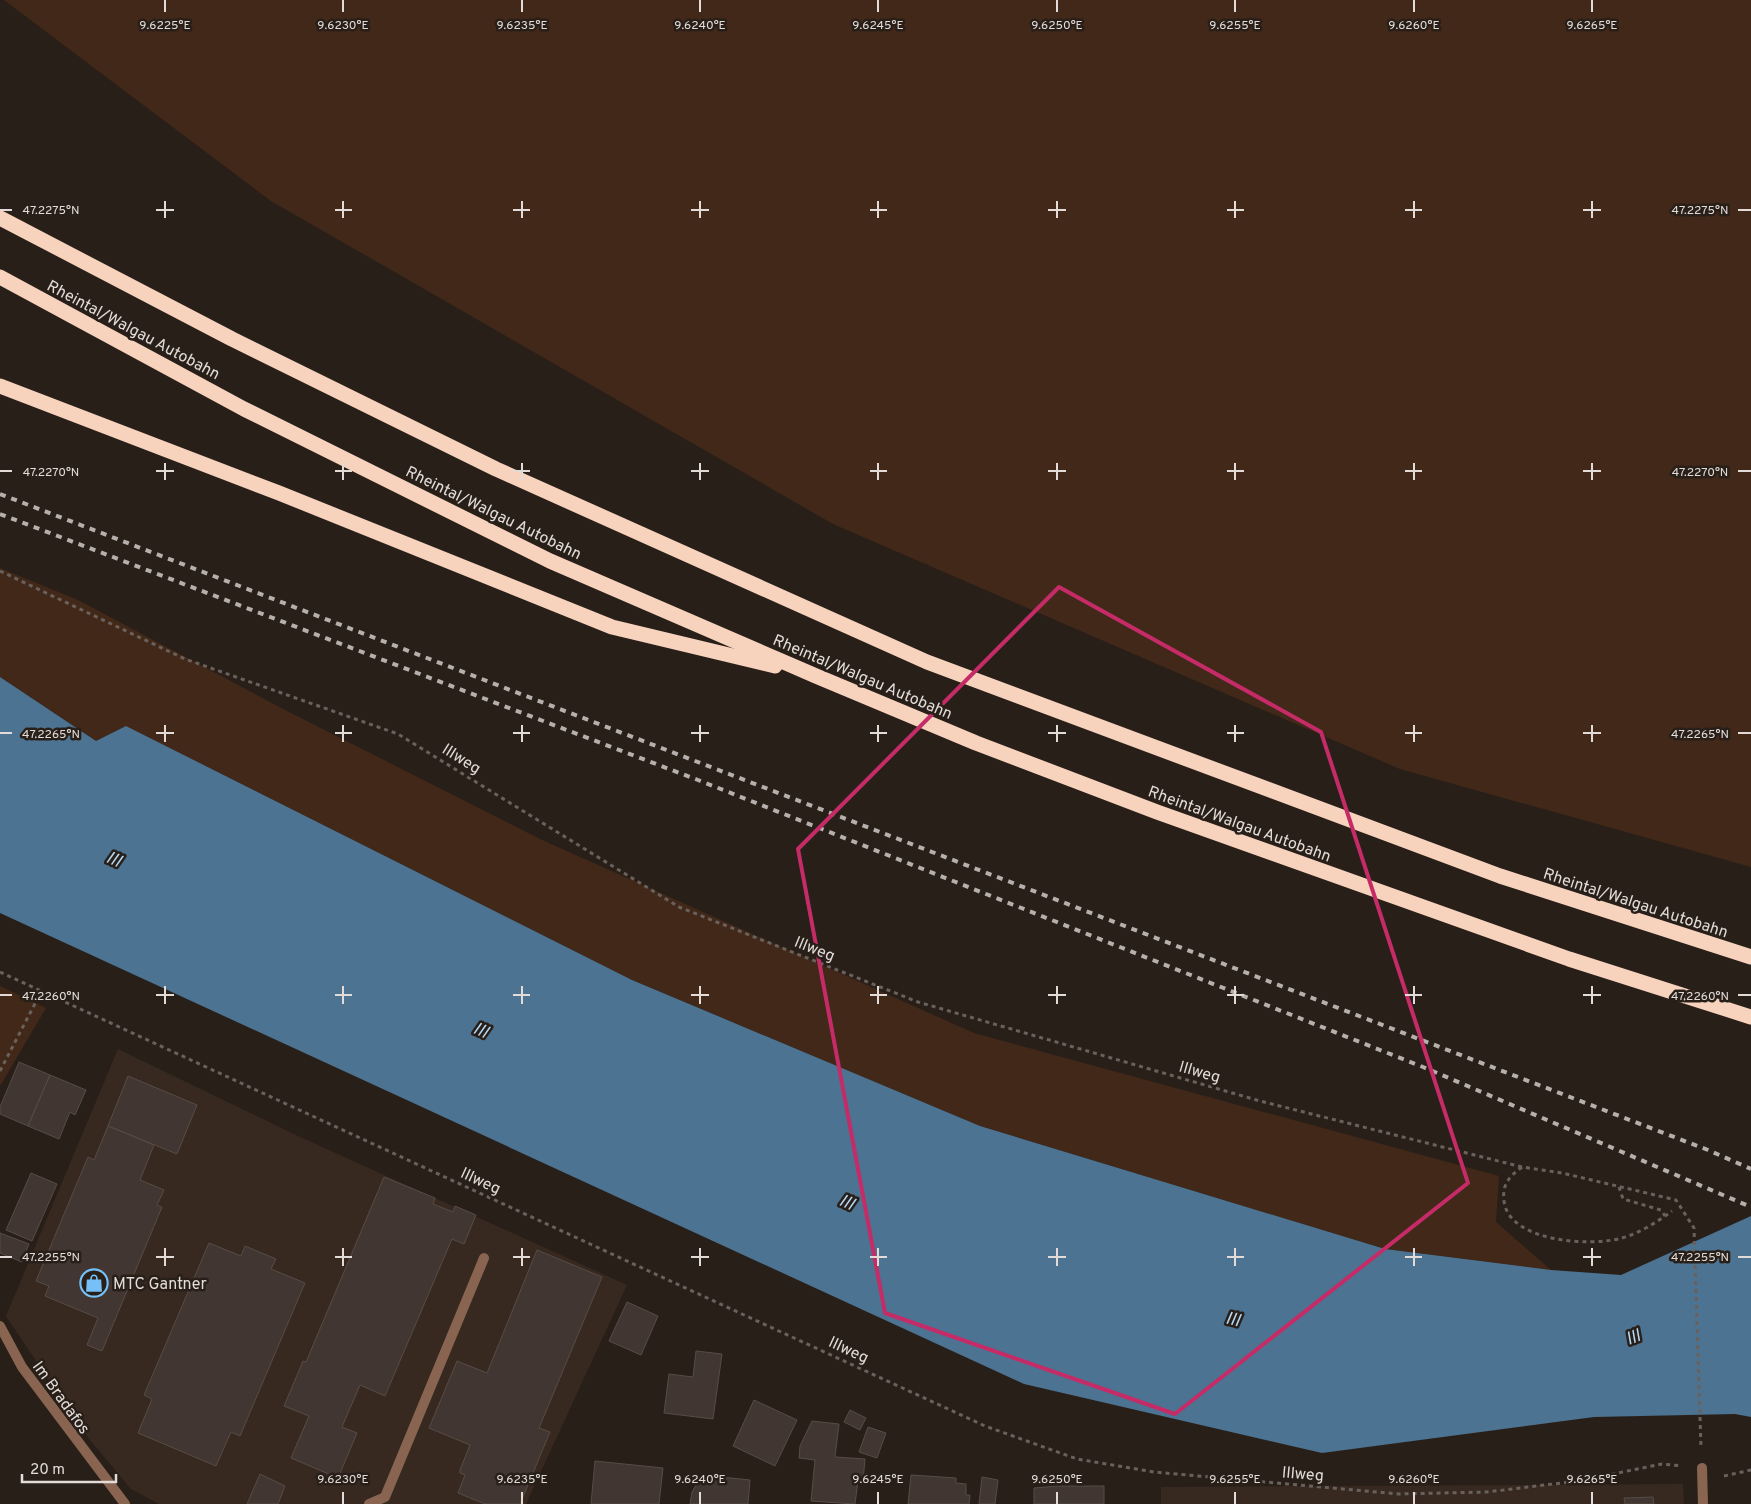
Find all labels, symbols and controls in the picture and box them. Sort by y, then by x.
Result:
text: 9.6225°E [139,18,191,34]
text: 9.6230°E [317,18,369,34]
text: 9.6235°E [496,18,548,34]
text: 9.6240°E [674,18,726,34]
text: 9.6245°E [852,18,904,34]
text: 9.6250°E [1031,18,1083,34]
text: 9.6255°E [1209,18,1261,34]
text: 9.6260°E [1388,18,1440,34]
text: 9.6265°E [1566,18,1618,34]
text: 47.2275°N [23,203,79,219]
text: 47.2275°N [1672,203,1728,219]
street label: Rheintal/Walgau Autobahn [43,277,223,385]
street label: Rheintal/Walgau Autobahn [402,462,584,565]
text: 47.2270°N [23,465,79,481]
text: 47.2270°N [1672,465,1728,481]
street label: Rheintal/Walgau Autobahn [769,631,955,725]
text: 47.2265°N [22,727,80,743]
text: 47.2265°N [1671,727,1729,743]
street label: Illweg [438,740,484,779]
street label: Rheintal/Walgau Autobahn [1145,782,1334,867]
water label: Ill [102,847,126,874]
street label: Rheintal/Walgau Autobahn [1540,865,1730,943]
street label: Illweg [791,933,838,967]
text: 47.2260°N [22,989,80,1005]
text: 47.2260°N [1671,989,1729,1005]
water label: Ill [469,1018,493,1045]
street label: Illweg [1176,1058,1222,1088]
street label: Illweg [457,1164,503,1200]
water label: Ill [835,1190,859,1217]
text: 47.2255°N [22,1250,80,1266]
text: 47.2255°N [1671,1250,1729,1266]
shop icon: MTC Gantner [79,1268,109,1298]
place label: MTC Gantner [113,1275,207,1295]
water label: Ill [1223,1308,1243,1334]
water label: Ill [1623,1325,1645,1352]
street label: Illweg [825,1333,871,1369]
street label: Im Bradafos [27,1358,94,1439]
scale bar [22,1452,116,1484]
text: 20 m [30,1461,65,1480]
street label: Illweg [1281,1463,1325,1487]
text: 9.6230°E [317,1472,369,1488]
text: 9.6235°E [496,1472,548,1488]
text: 9.6240°E [674,1472,726,1488]
text: 9.6245°E [852,1472,904,1488]
text: 9.6250°E [1031,1472,1083,1488]
text: 9.6255°E [1209,1472,1261,1488]
text: 9.6260°E [1388,1472,1440,1488]
text: 9.6265°E [1566,1472,1618,1488]

